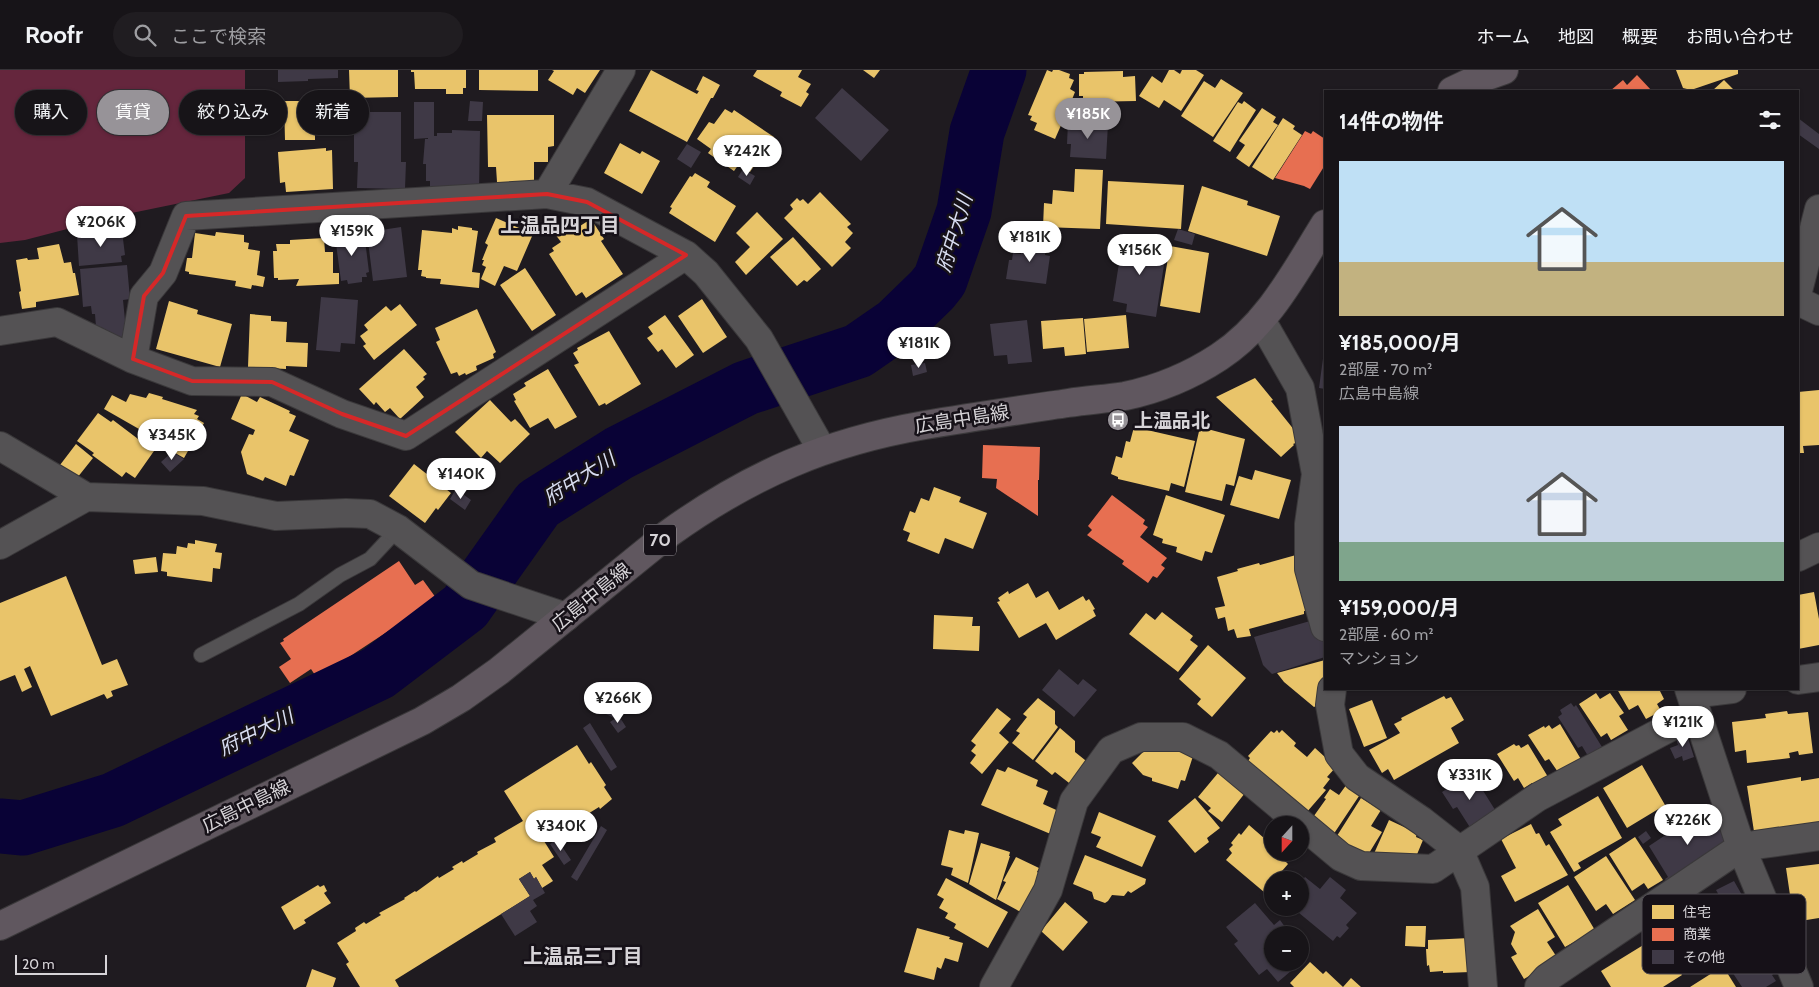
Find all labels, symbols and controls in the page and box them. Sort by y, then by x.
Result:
search box [113,12,463,57]
text: Roofr [25,20,83,49]
icon: search [131,21,159,49]
text: ここで検索 [171,25,266,48]
text: ホーム [1477,26,1530,48]
text: 地図 [1558,26,1594,48]
text: 概要 [1622,26,1658,48]
text: お問い合わせ [1686,26,1794,48]
chip: 購入 [15,90,87,135]
chip: 賃貸 [97,90,169,135]
chip: 絞り込み [179,90,287,135]
chip: 新着 [297,90,369,135]
pin: ¥185K [1053,98,1123,140]
text: ¥185K [1066,104,1110,123]
icon: filters [1756,106,1784,134]
text: 14件の物件 [1339,109,1444,134]
pin: ¥242K [712,134,782,177]
text: ¥242K [724,141,770,160]
water label: 府中大川 [931,189,978,275]
icon: home [1517,194,1607,284]
pin: ¥206K [66,206,136,248]
text: ¥206K [77,212,125,231]
district label: 上温品四丁目 [500,213,620,237]
pin: ¥159K [317,214,387,257]
pin: ¥181K [995,220,1065,263]
text: ¥159K [330,221,374,240]
text: ¥181K [1009,227,1051,246]
pin: ¥156K [1105,234,1175,276]
text: ¥156K [1118,240,1162,259]
pin: ¥181K [884,326,954,369]
text: ¥185,000/月 [1339,330,1461,355]
text: ¥181K [898,333,940,352]
text: 2部屋 · 70 m² [1339,360,1432,379]
text: 広島中島線 [1339,384,1419,403]
street label: 広島中島線 [913,400,1011,438]
bus stop icon: 上温品北 [1106,408,1130,432]
place label: 上温品北 [1134,409,1210,432]
pin: ¥345K [137,418,207,461]
text: ¥345K [149,425,195,444]
water label: 府中大川 [539,446,621,509]
pin: ¥140K [426,458,496,500]
icon: home [1517,459,1607,549]
text: ¥140K [438,464,484,483]
road number: 70 [644,524,676,556]
street label: 広島中島線 [547,558,635,636]
text: ¥159,000/月 [1339,595,1460,620]
text: 2部屋 · 60 m² [1339,625,1434,644]
text: マンション [1339,649,1419,668]
pin: ¥266K [583,682,653,724]
text: ¥266K [595,688,641,707]
water label: 府中大川 [215,703,299,760]
pin: ¥121K [1648,706,1718,748]
text: ¥121K [1663,712,1703,731]
pin: ¥331K [1435,758,1505,801]
text: ¥331K [1449,765,1491,784]
street label: 広島中島線 [198,775,294,837]
pin: ¥226K [1653,804,1723,846]
pin: ¥340K [526,810,596,852]
text: ¥226K [1665,810,1711,829]
text: ¥340K [536,816,586,835]
north arrow [1264,816,1309,861]
map controls [1264,816,1309,971]
button: + [1264,871,1309,916]
legend [1642,894,1806,974]
text: 住宅 [1683,903,1711,921]
text: 商業 [1683,925,1711,943]
button: − [1264,926,1309,971]
district label: 上温品三丁目 [523,944,643,968]
text: その他 [1683,948,1725,966]
scale bar [15,952,108,975]
text: 20 m [22,955,55,973]

